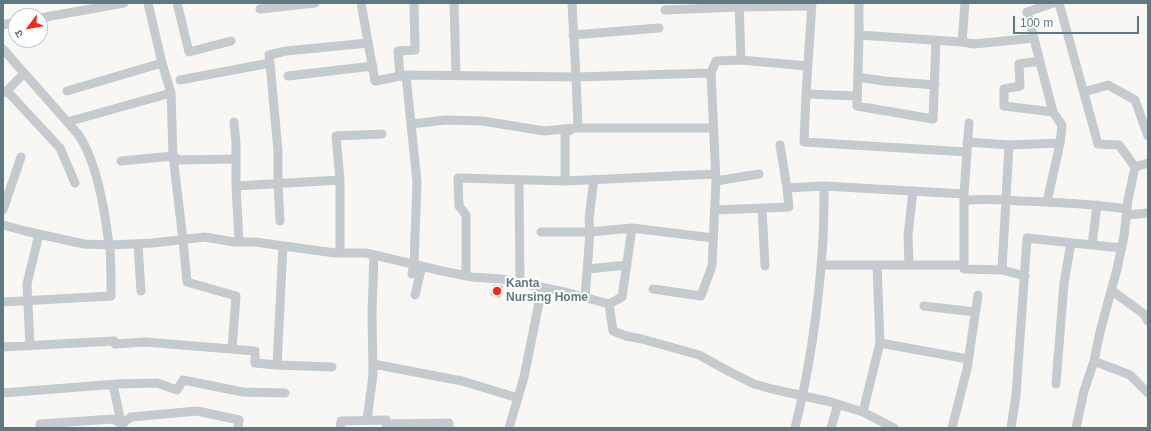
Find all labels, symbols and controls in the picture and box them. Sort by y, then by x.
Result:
north arrow [8,8,48,48]
scale bar [1015,8,1141,34]
text: 100 m [1020,16,1053,30]
text: उ [12,28,25,40]
place label: Kanta Nursing Home [506,277,588,305]
marker: Kanta Nursing Home [491,285,503,297]

